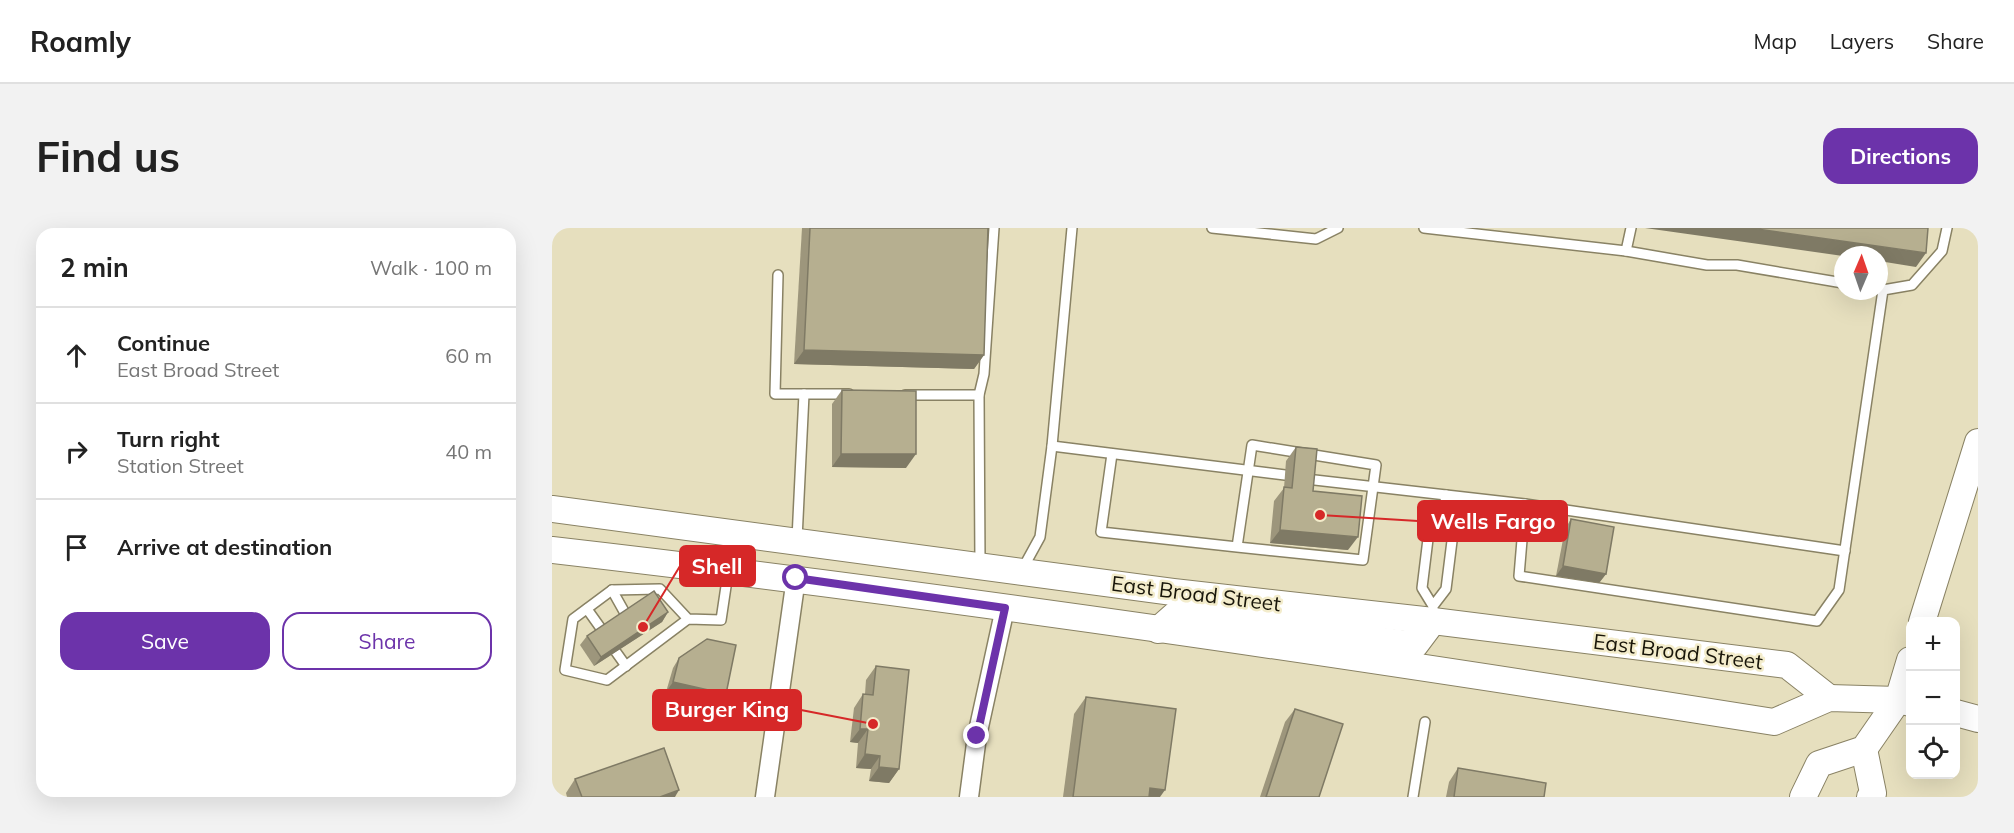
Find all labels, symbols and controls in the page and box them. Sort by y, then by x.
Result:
text: Roamly [30,24,131,59]
text: Map [1754,28,1797,54]
text: Layers [1830,28,1894,54]
text: Share [1927,28,1984,54]
button: Directions [1823,128,1978,184]
text: Find us [36,130,180,183]
north arrow [1834,246,1888,300]
text: 2 min [60,251,129,284]
text: Walk · 100 m [370,255,492,280]
text: Continue [117,329,210,357]
icon: ahead [60,339,93,372]
text: 60 m [445,343,492,368]
text: East Broad Street [117,357,279,382]
text: Turn right [117,425,220,453]
icon: right [60,435,93,468]
text: 40 m [445,439,492,464]
text: Station Street [117,453,244,478]
callout: Wells Fargo [1418,501,1567,541]
text: Wells Fargo [1431,507,1555,535]
icon: arrive [60,531,93,564]
text: Arrive at destination [117,533,332,561]
callout: Shell [680,546,755,586]
text: Shell [692,552,743,580]
route start [782,564,808,590]
street label: East Broad Street [1110,570,1282,616]
button: Save [60,612,270,670]
button: Share [282,612,492,670]
map controls [1906,617,1960,779]
button: + [1906,617,1960,671]
street label: East Broad Street [1592,628,1764,674]
button: − [1906,671,1960,725]
callout: Burger King [653,690,801,730]
text: Burger King [665,695,789,723]
route end [963,722,989,748]
button: locate [1906,725,1960,779]

